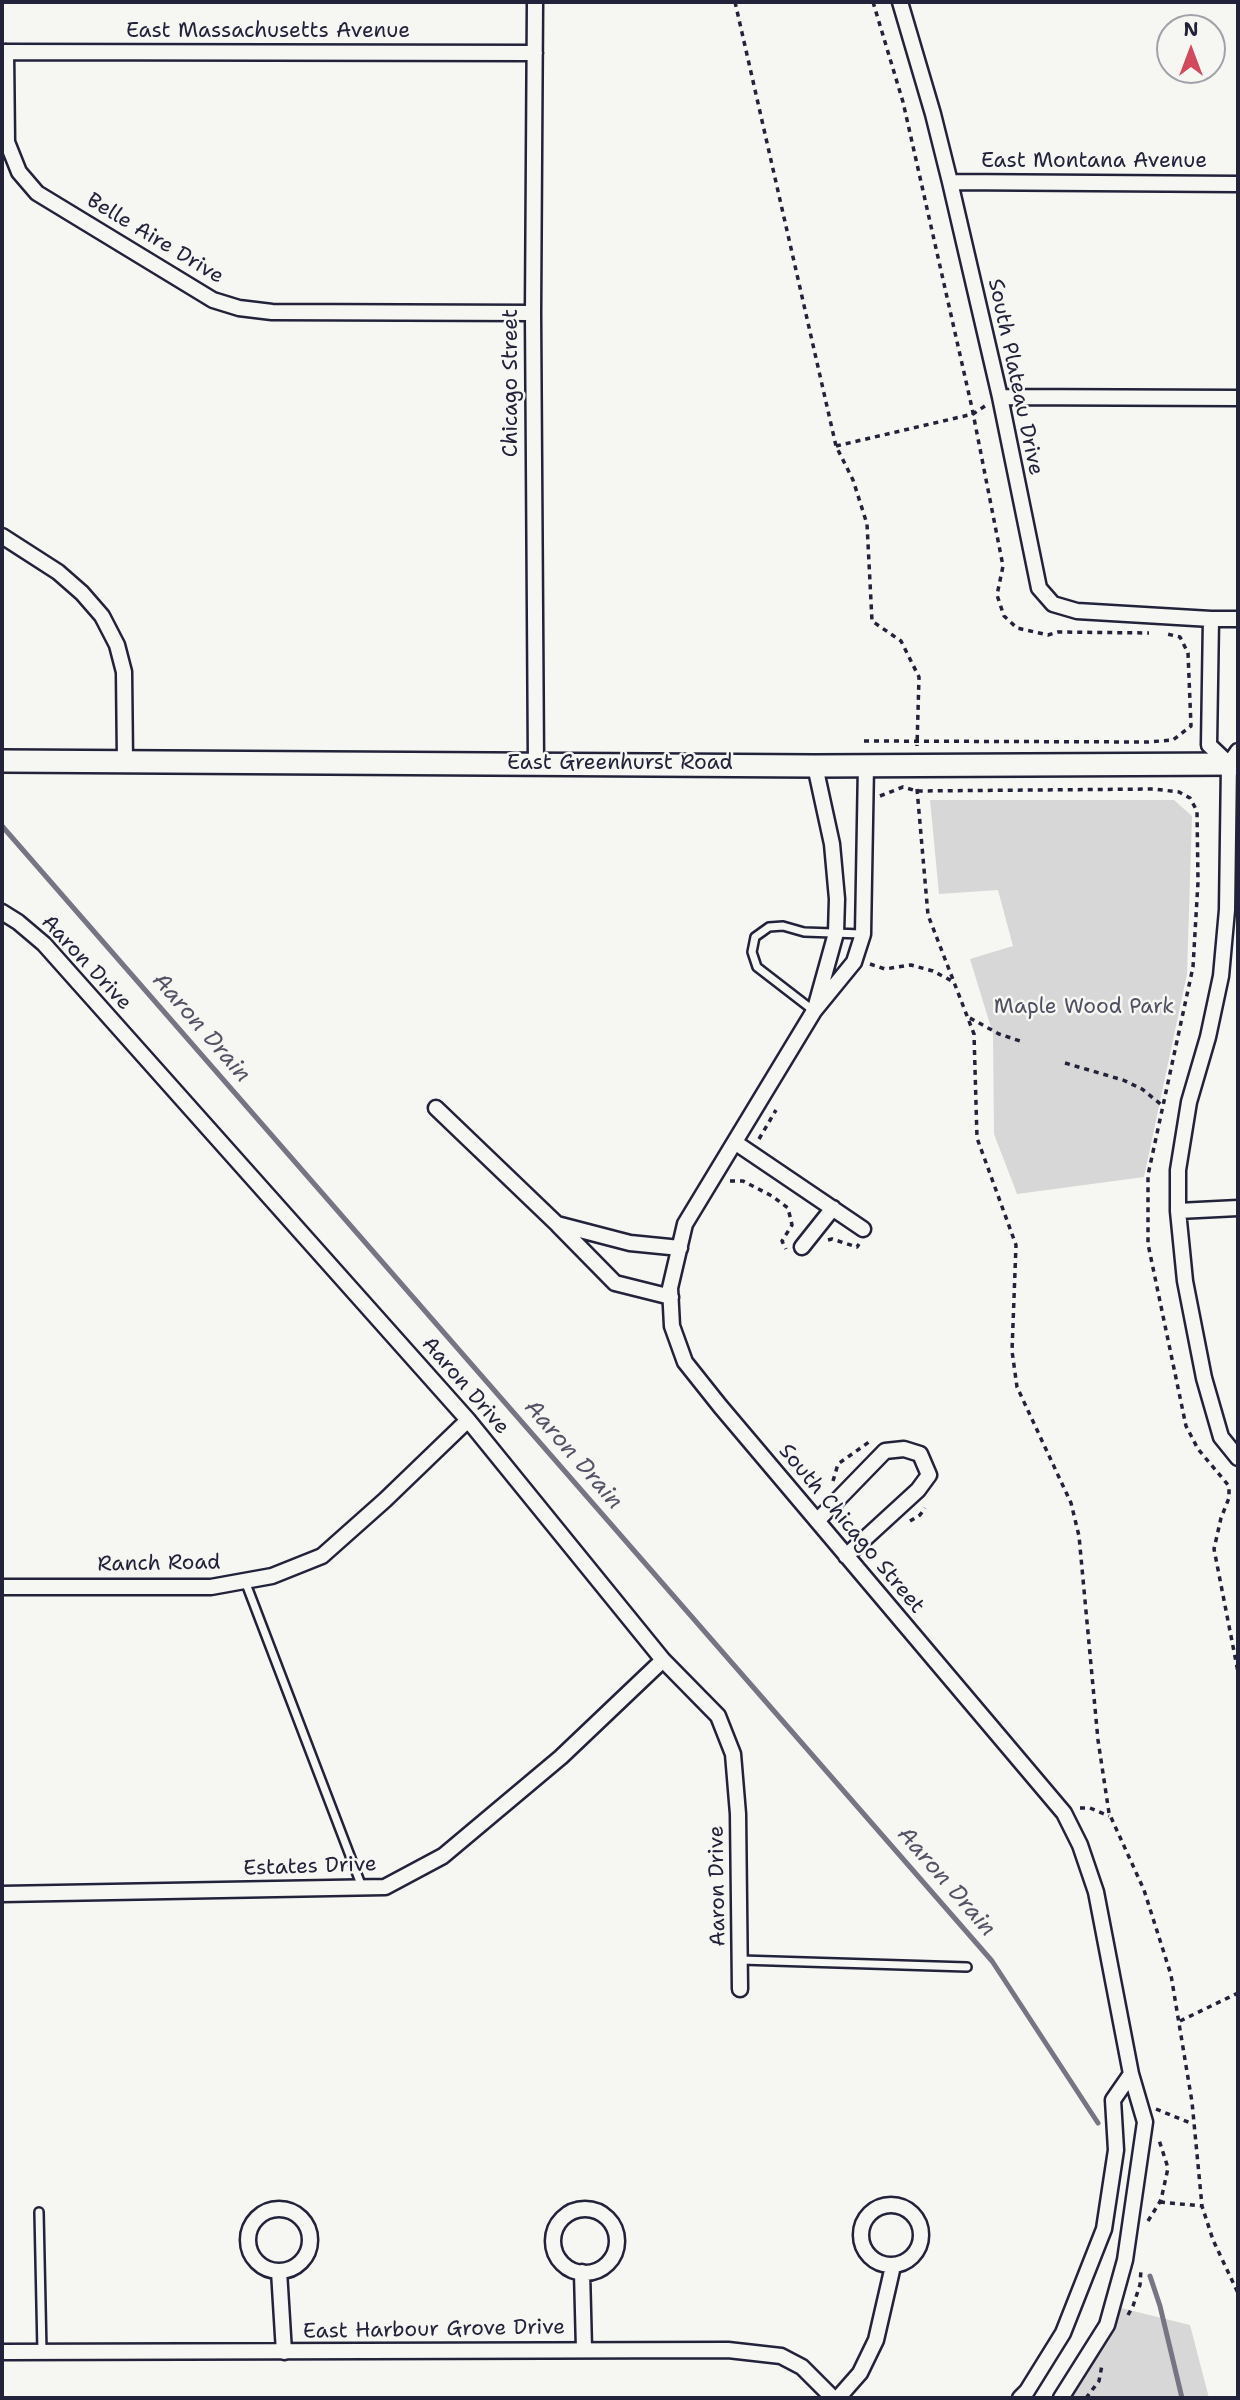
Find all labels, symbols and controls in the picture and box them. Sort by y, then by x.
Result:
north arrow [1156,14,1226,84]
text: N [1183,17,1199,42]
street label: East Massachusetts Avenue [126,19,410,45]
street label: East Montana Avenue [981,149,1207,175]
street label: Belle Aire Drive [82,188,228,290]
street label: South Plateau Drive [982,276,1048,478]
street label: Chicago Street [499,309,525,457]
street label: East Greenhurst Road [507,751,733,777]
street label: Aaron Drive [36,910,136,1016]
water label: Aaron Drain [146,968,256,1088]
park label: Maple Wood Park [994,995,1174,1021]
street label: Aaron Drive [416,1332,514,1440]
water label: Aaron Drain [518,1395,628,1515]
street label: South Chicago Street [773,1439,929,1619]
street label: Ranch Road [97,1550,221,1578]
water label: Aaron Drain [891,1822,1001,1942]
street label: Aaron Drive [704,1825,732,1947]
street label: Estates Drive [243,1852,377,1882]
street label: East Harbour Grove Drive [303,2315,565,2345]

